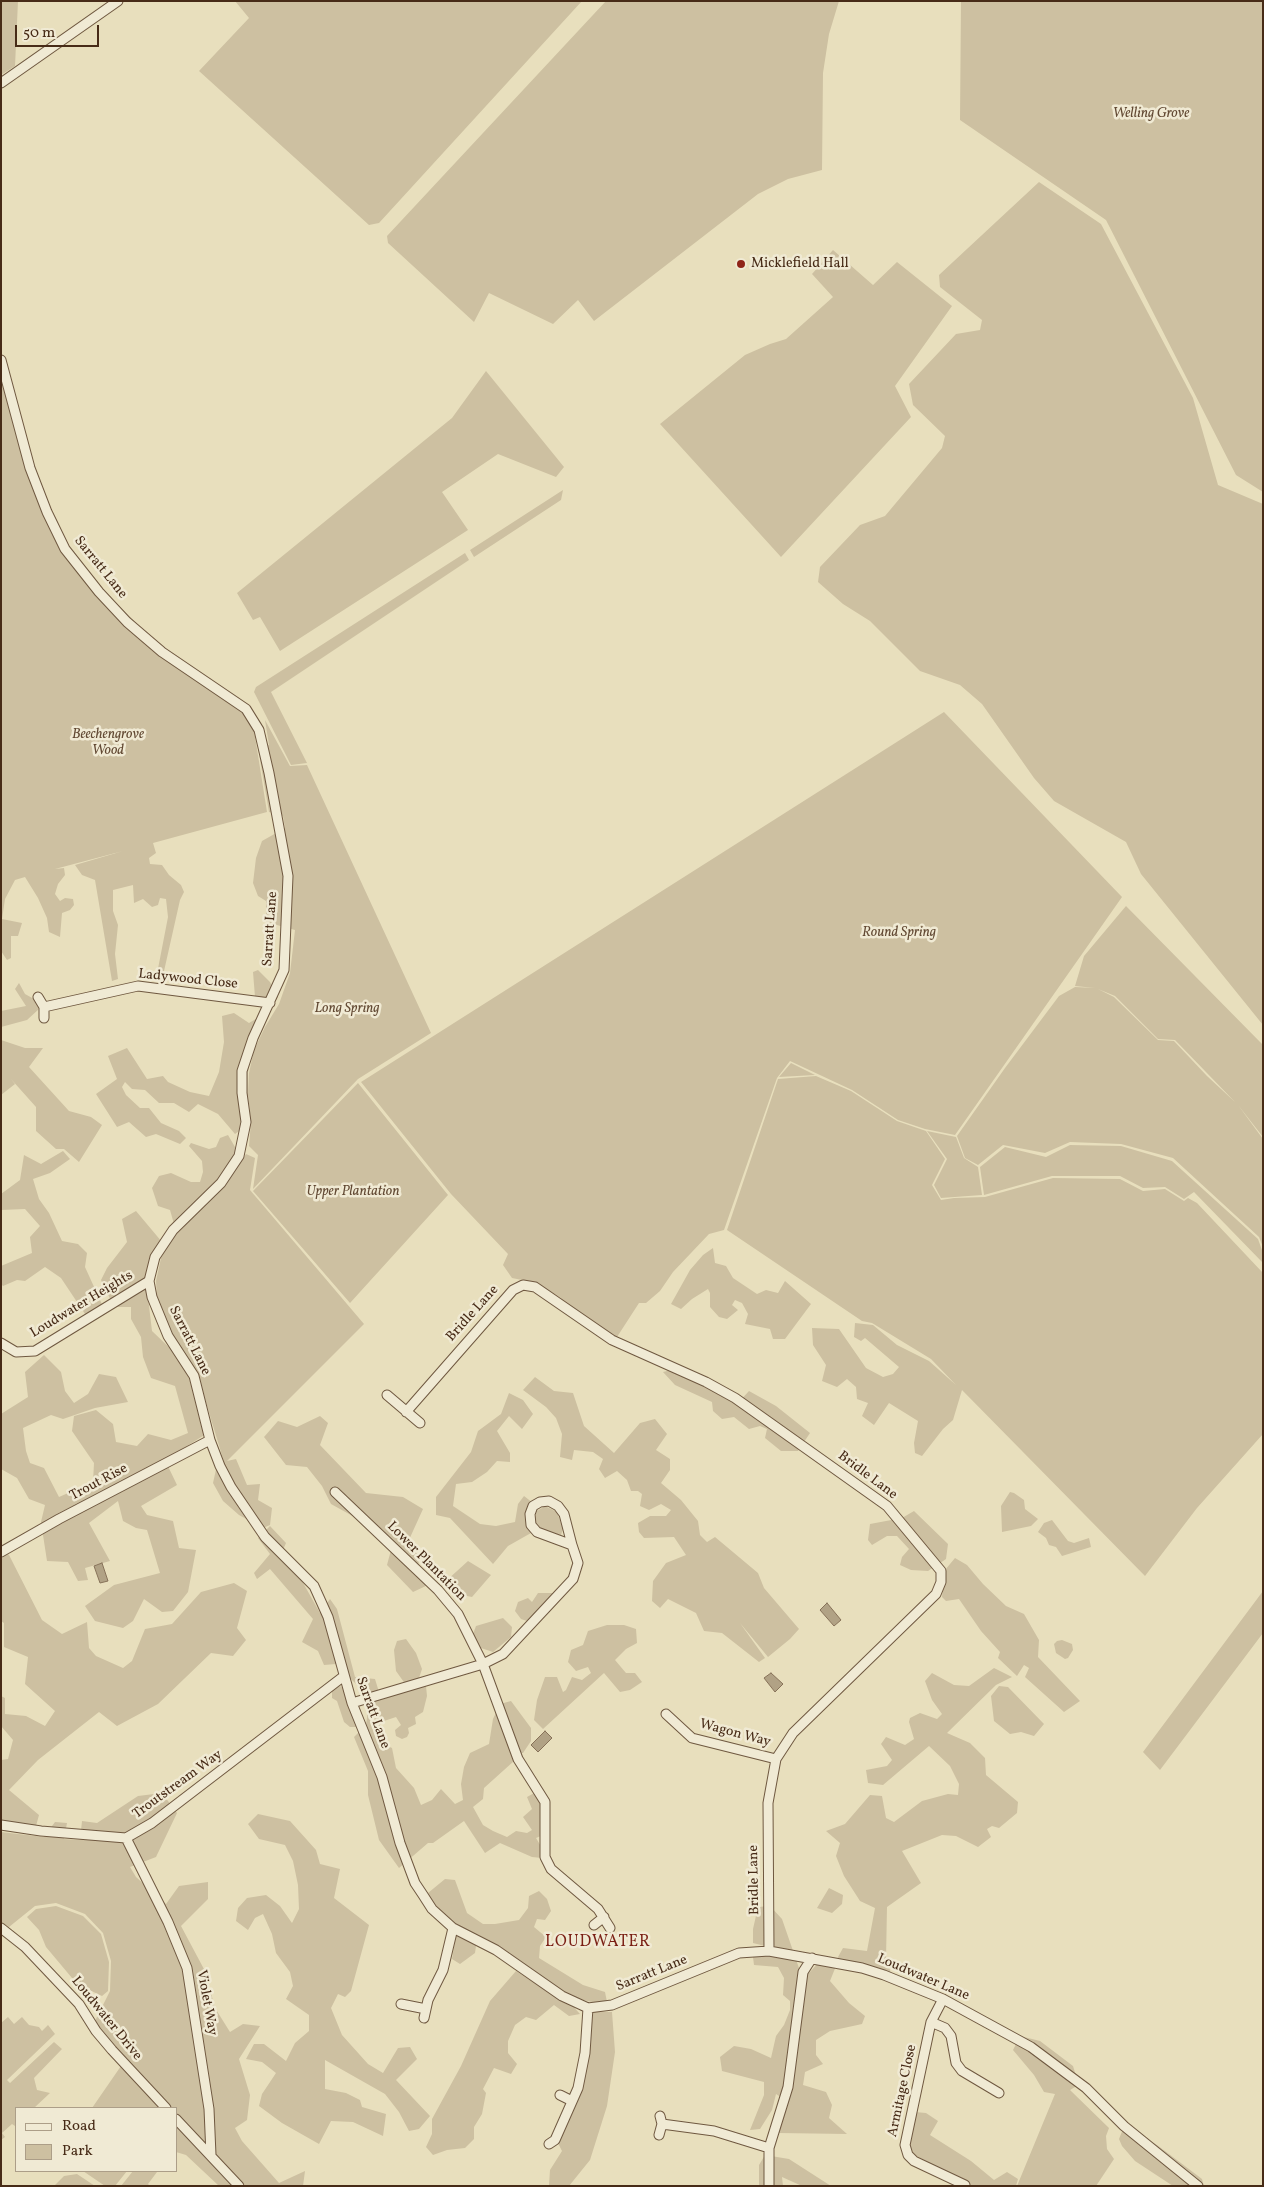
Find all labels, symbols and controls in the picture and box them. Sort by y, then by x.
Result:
scale bar [18,15,101,47]
text: 50 m [23,23,55,44]
park label: Welling Grove [1113,106,1189,122]
place label: Micklefield Hall [751,256,849,272]
marker: Micklefield Hall [735,258,747,270]
street label: Sarratt Lane [70,533,130,603]
park label: Beechengrove Wood [72,727,144,760]
street label: Sarratt Lane [260,891,282,967]
park label: Round Spring [862,925,936,941]
street label: Ladywood Close [137,966,239,994]
park label: Long Spring [314,1001,380,1017]
park label: Upper Plantation [307,1184,399,1200]
street label: Loudwater Heights [28,1268,136,1342]
street label: Bridle Lane [443,1282,503,1346]
street label: Sarratt Lane [164,1304,214,1378]
street label: Bridle Lane [834,1448,900,1504]
street label: Trout Rise [67,1461,131,1505]
street label: Lower Plantation [383,1519,469,1605]
street label: Sarratt Lane [351,1675,393,1751]
street label: Wagon Way [698,1716,772,1752]
street label: Troutstream Way [130,1747,226,1823]
street label: Bridle Lane [746,1845,764,1915]
district label: LOUDWATER [544,1933,652,1953]
street label: Loudwater Lane [874,1951,972,2005]
street label: Sarratt Lane [614,1952,690,1996]
street label: Violet Way [192,1969,220,2037]
street label: Loudwater Drive [67,1974,145,2064]
street label: Armitage Close [885,2043,921,2139]
legend [15,2107,178,2172]
text: Road [62,2116,96,2137]
text: Park [62,2141,93,2162]

